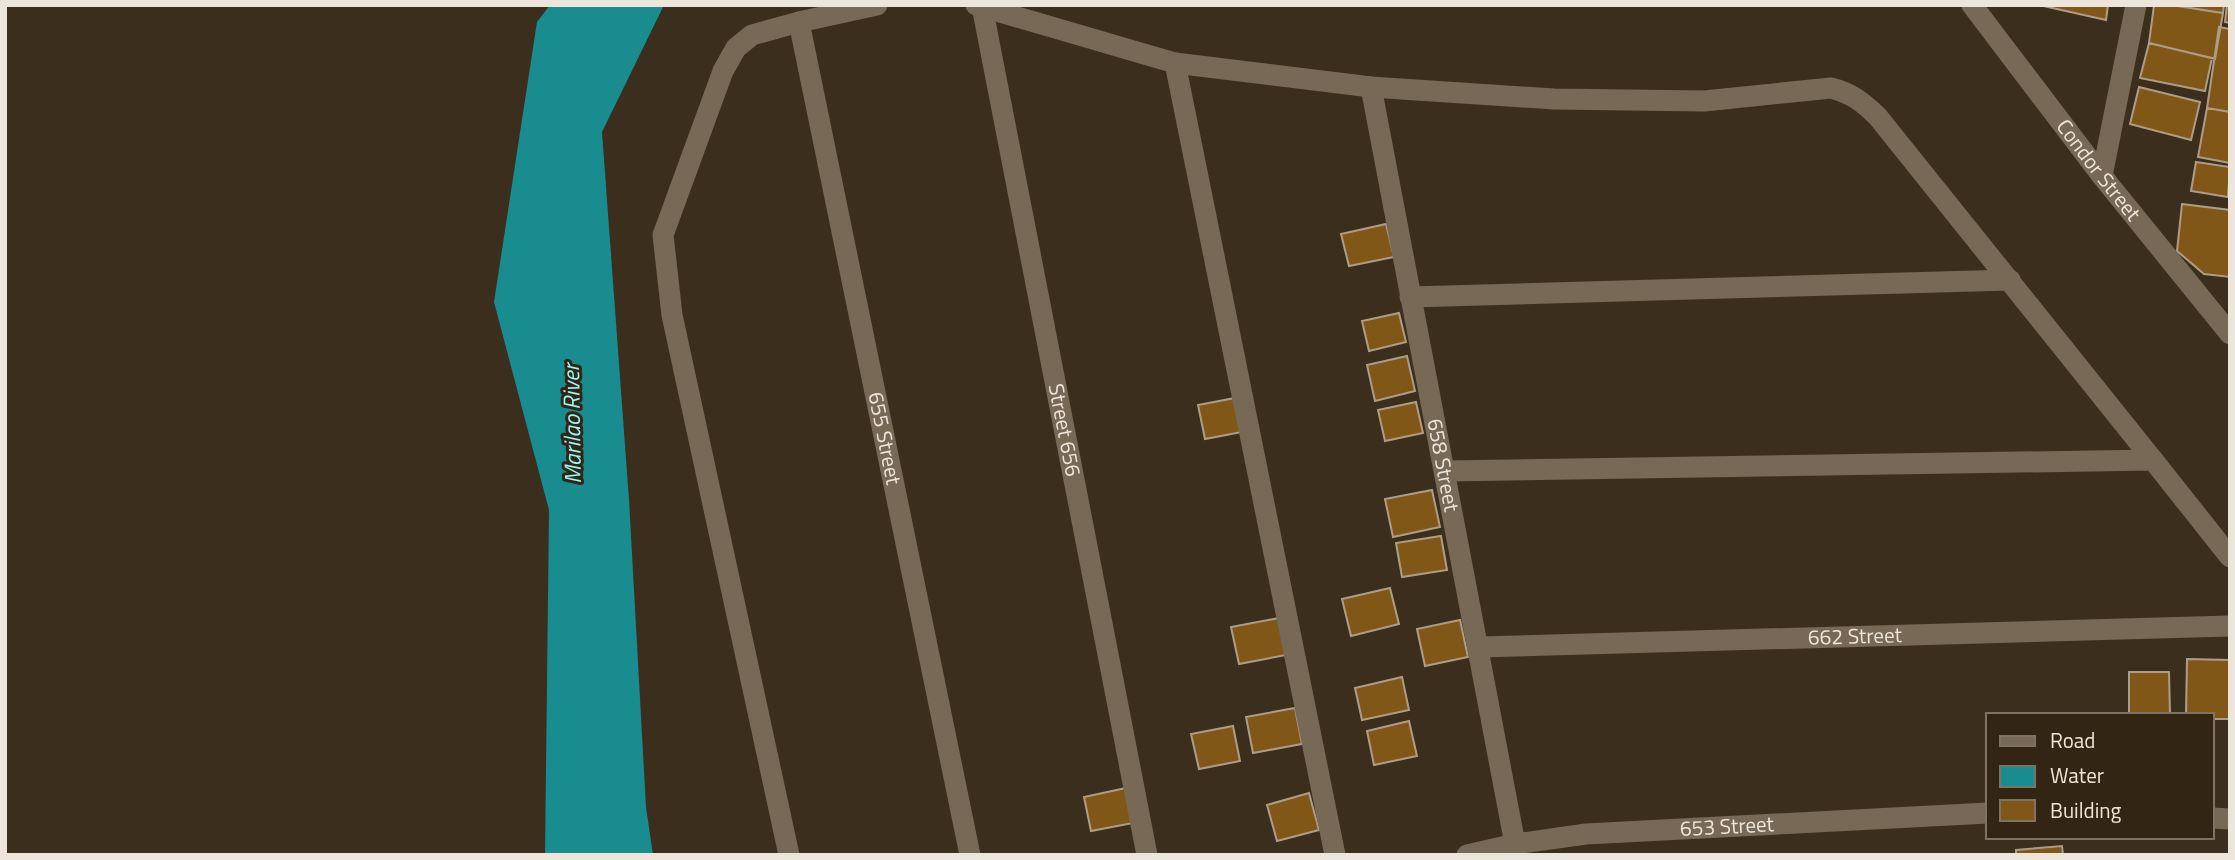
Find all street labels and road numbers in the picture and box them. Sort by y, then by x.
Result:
street label: Condor Street [2049,112,2150,228]
street label: Street 656 [1041,381,1090,479]
street label: 655 Street [860,389,911,488]
street label: 658 Street [1419,416,1469,515]
street label: 662 Street [1807,618,1903,653]
street label: 653 Street [1679,807,1775,844]

